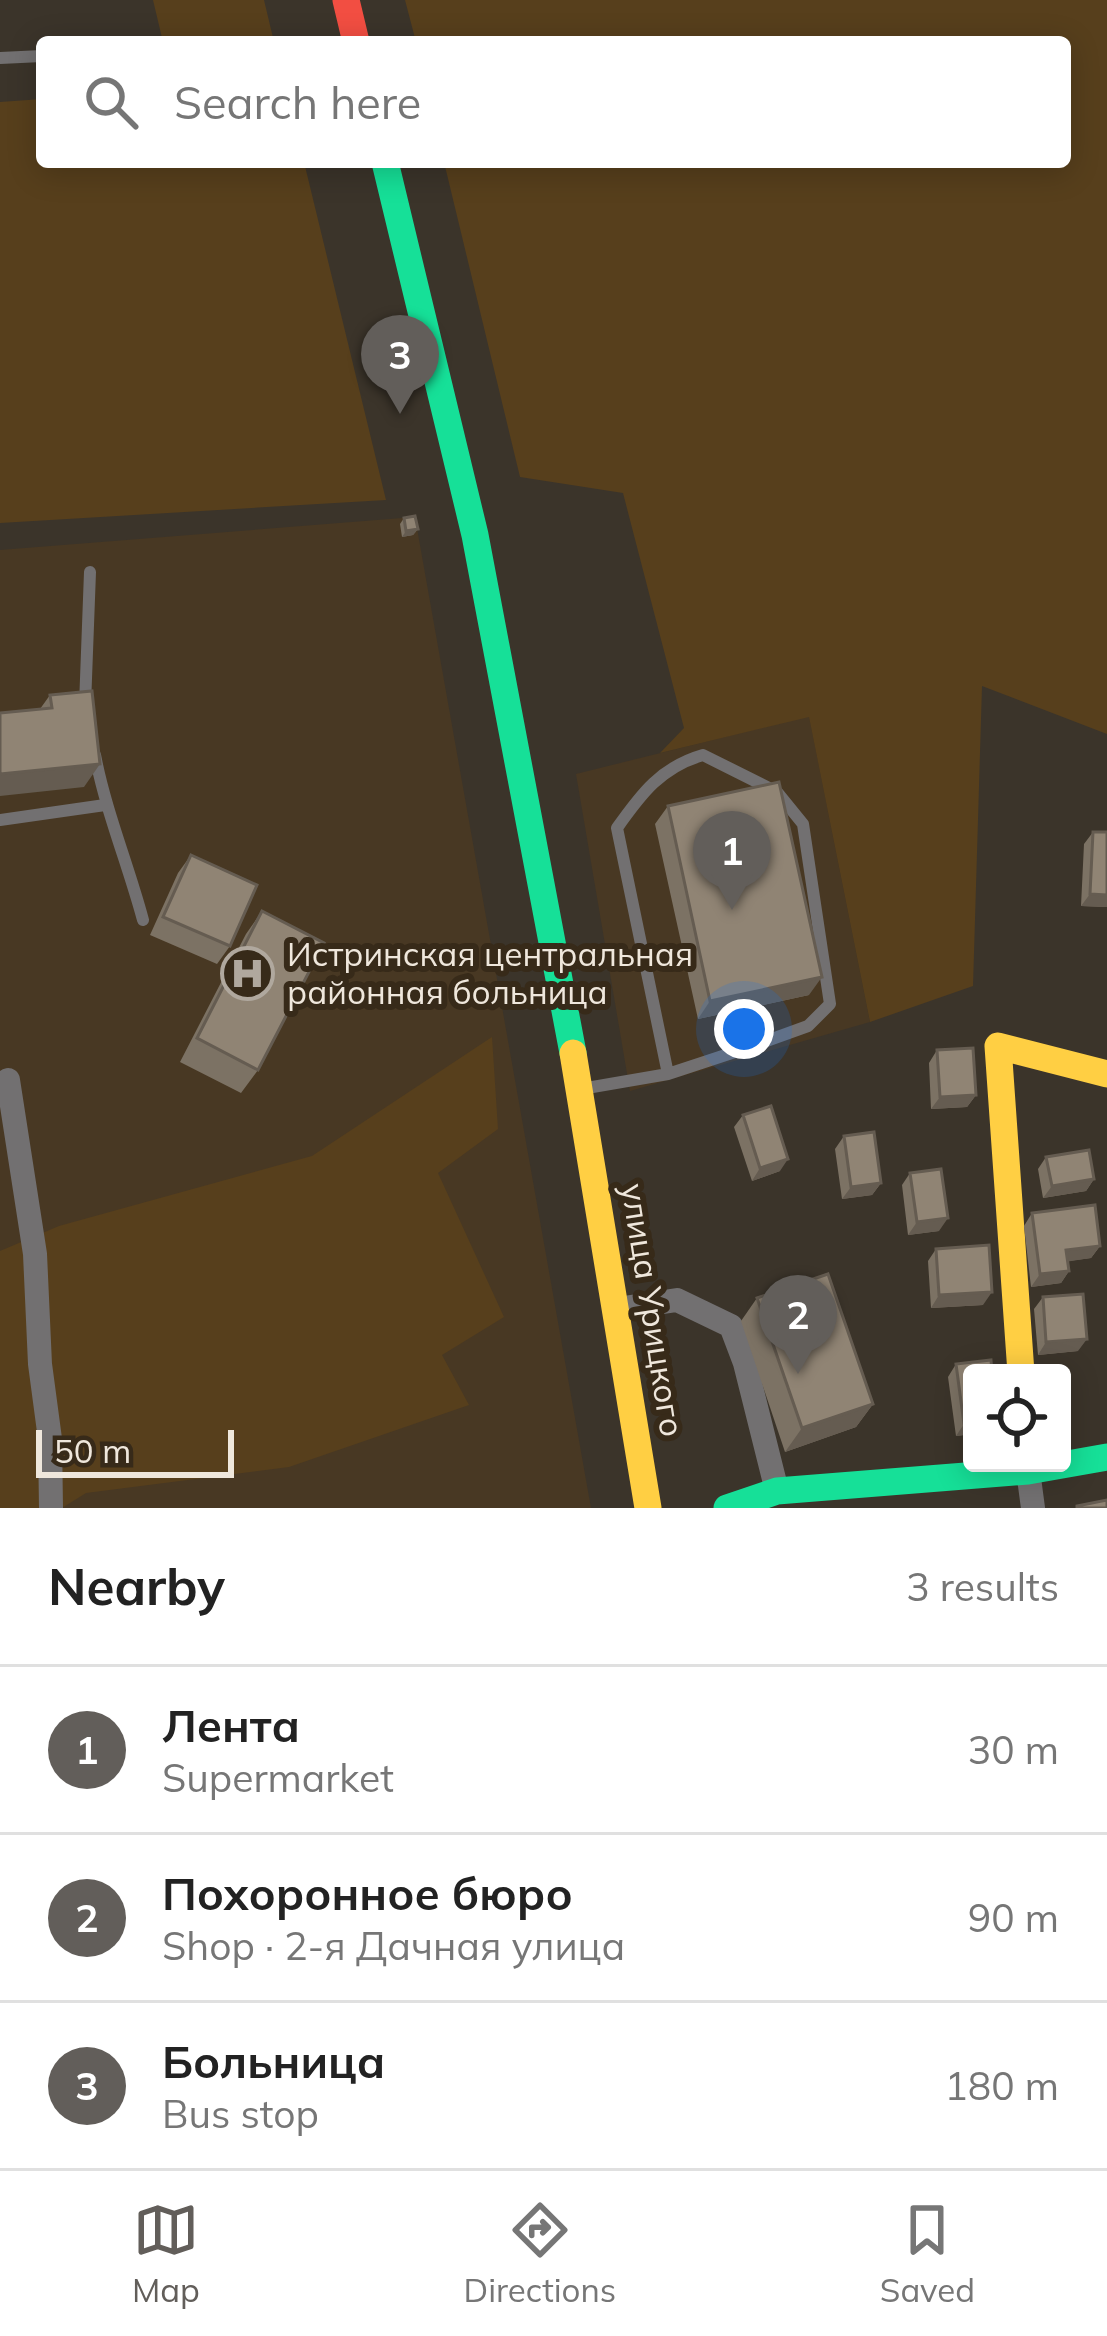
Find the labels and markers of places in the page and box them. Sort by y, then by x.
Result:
pin: 3 [361,315,439,414]
pin: 1 [693,811,771,910]
place label: Истринская центральная районная больница [287,933,693,1012]
hospital icon: Истринская центральная районная больница [220,945,276,1001]
pin: 2 [759,1275,837,1374]

